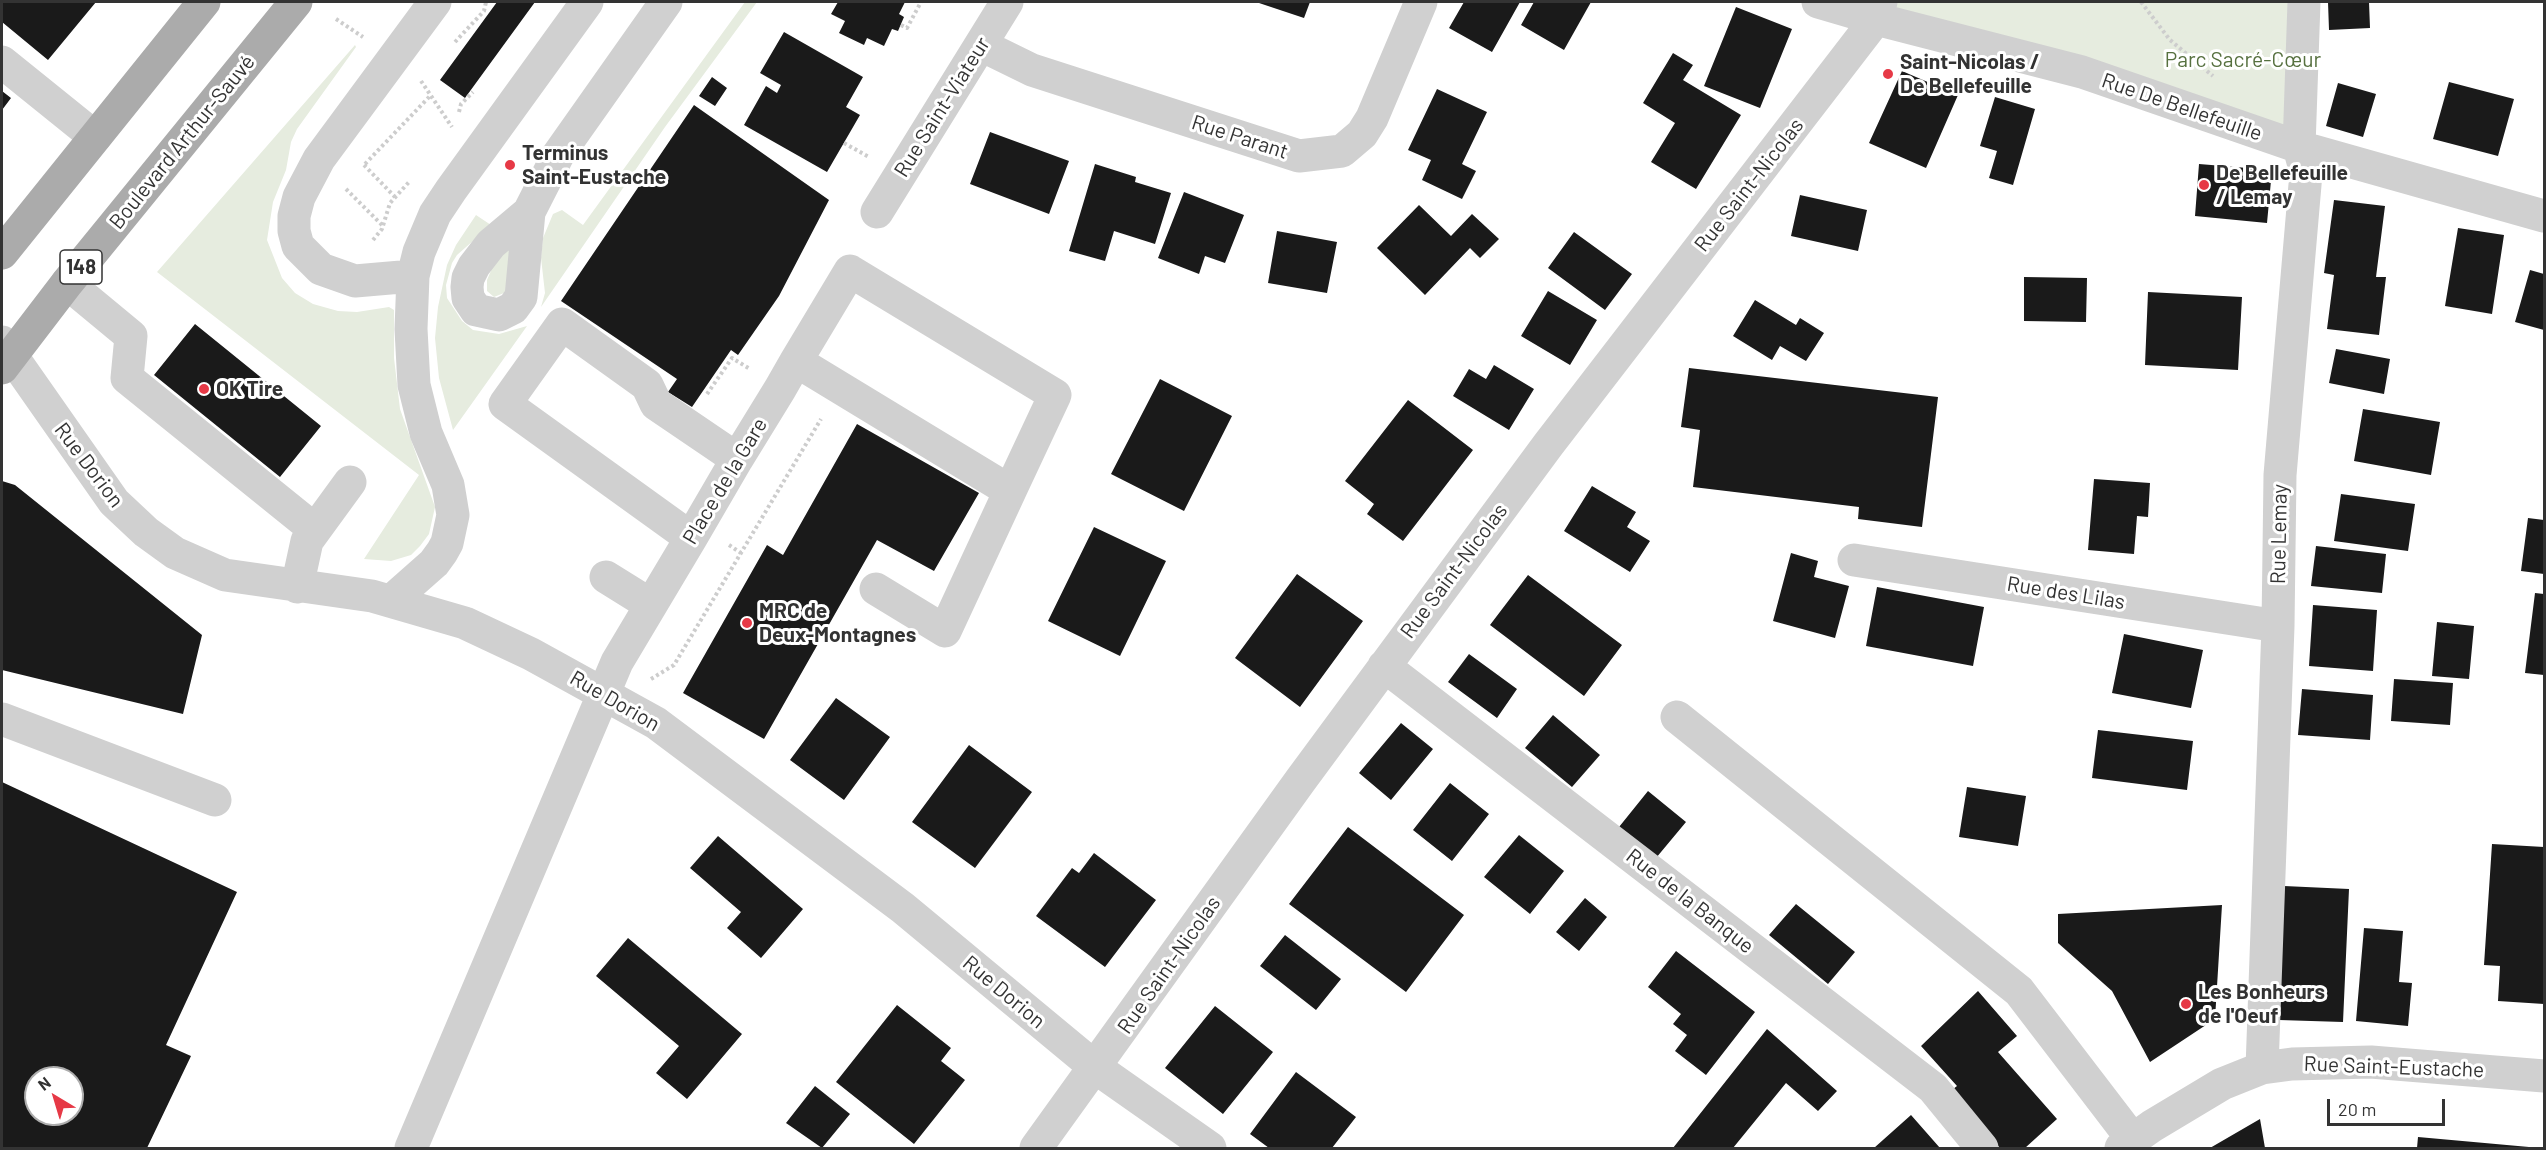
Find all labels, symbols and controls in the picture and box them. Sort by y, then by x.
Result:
street label: Rue Saint-Viateur [889,32,995,182]
park label: Parc Sacré-Cœur [2165,47,2321,73]
place label: Saint-Nicolas / De Bellefeuille [1900,49,2040,99]
street label: Boulevard Arthur-Sauvé [104,50,260,234]
marker: Saint-Nicolas / De Bellefeuille [1881,67,1895,81]
street label: Rue De Bellefeuille [2098,68,2266,146]
street label: Rue Parant [1189,110,1291,164]
street label: Rue Saint-Nicolas [1689,113,1809,257]
place label: Terminus Saint-Eustache [522,140,666,190]
marker: Terminus Saint-Eustache [503,158,517,172]
place label: De Bellefeuille / Lemay [2216,160,2348,210]
marker: De Bellefeuille / Lemay [2197,178,2211,192]
road number: 148 [60,250,102,284]
place label: OK Tire [216,376,283,402]
marker: OK Tire [197,382,211,396]
street label: Place de la Gare [677,413,773,549]
street label: Rue Dorion [49,418,129,512]
street label: Rue Lemay [2266,484,2292,584]
street label: Rue Saint-Nicolas [1395,499,1513,643]
street label: Rue des Lilas [2005,571,2127,615]
place label: MRC de Deux-Montagnes [759,598,916,648]
marker: MRC de Deux-Montagnes [740,616,754,630]
street label: Rue Dorion [566,665,664,737]
street label: Rue de la Banque [1621,843,1759,959]
street label: Rue Saint-Nicolas [1112,891,1226,1039]
street label: Rue Dorion [958,950,1050,1034]
place label: Les Bonheurs de l'Oeuf [2198,979,2325,1029]
marker: Les Bonheurs de l'Oeuf [2179,997,2193,1011]
street label: Rue Saint-Eustache [2303,1051,2485,1083]
north arrow [24,1066,84,1126]
text: N [34,1072,54,1094]
scale bar [2330,1087,2448,1125]
text: 20 m [2338,1098,2376,1120]

